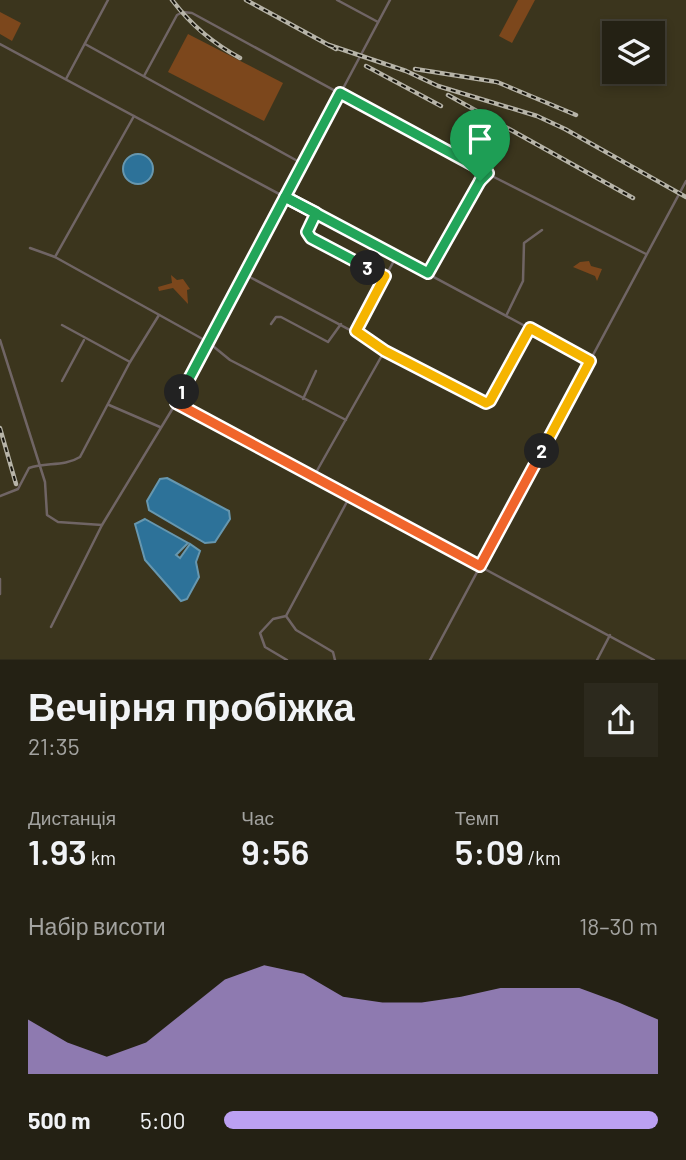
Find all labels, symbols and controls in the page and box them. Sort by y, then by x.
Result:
map controls [602,21,665,84]
button: layers [602,21,665,84]
pin [450,109,510,181]
icon: arrive [461,120,499,158]
pin: 3 [350,250,386,286]
text: 3 [362,256,373,279]
pin: 1 [164,374,200,410]
text: 1 [178,380,185,403]
pin: 2 [524,434,560,468]
text: 2 [536,439,547,462]
text: Вечірня пробіжка [28,683,355,729]
button: share [584,683,658,757]
text: 21:35 [28,732,80,760]
text: Дистанція [28,806,116,829]
text: Час [241,806,274,829]
text: Темп [455,806,499,829]
text: 1.93 [28,830,87,872]
text: 9:56 [241,830,309,872]
text: 5:09 [455,830,524,872]
text: km [87,846,116,869]
text: /km [524,846,561,869]
text: Набір висоти [28,912,166,940]
text: 18–30 m [579,912,658,940]
text: 500 m [28,1106,90,1134]
text: 5:00 [140,1106,186,1134]

